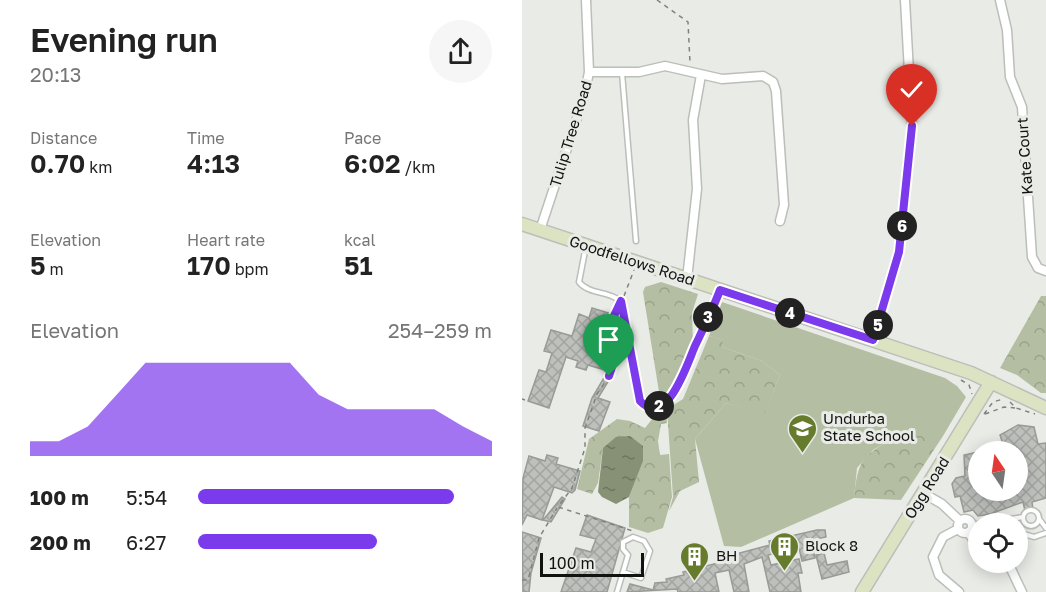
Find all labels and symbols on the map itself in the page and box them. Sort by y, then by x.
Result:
pin [886,64,937,126]
street label: Tulip Tree Road [545,78,595,189]
street label: Kate Court [1012,117,1036,195]
pin: 6 [887,211,917,241]
street label: Goodfellows Road [567,231,697,289]
pin: 4 [775,298,805,328]
pin: 3 [693,302,723,332]
pin: 5 [863,310,893,340]
pin [583,314,634,376]
pin: 2 [644,391,674,421]
place label: Undurba State School [823,409,915,444]
school or university icon: Undurba State School [786,412,818,454]
north arrow [968,441,1028,501]
street label: Ogg Road [900,453,952,522]
building icon: Block 8 [768,530,800,572]
place label: Block 8 [805,536,858,554]
building icon: BH [679,540,711,582]
place label: BH [716,546,737,564]
scale bar [540,550,644,578]

